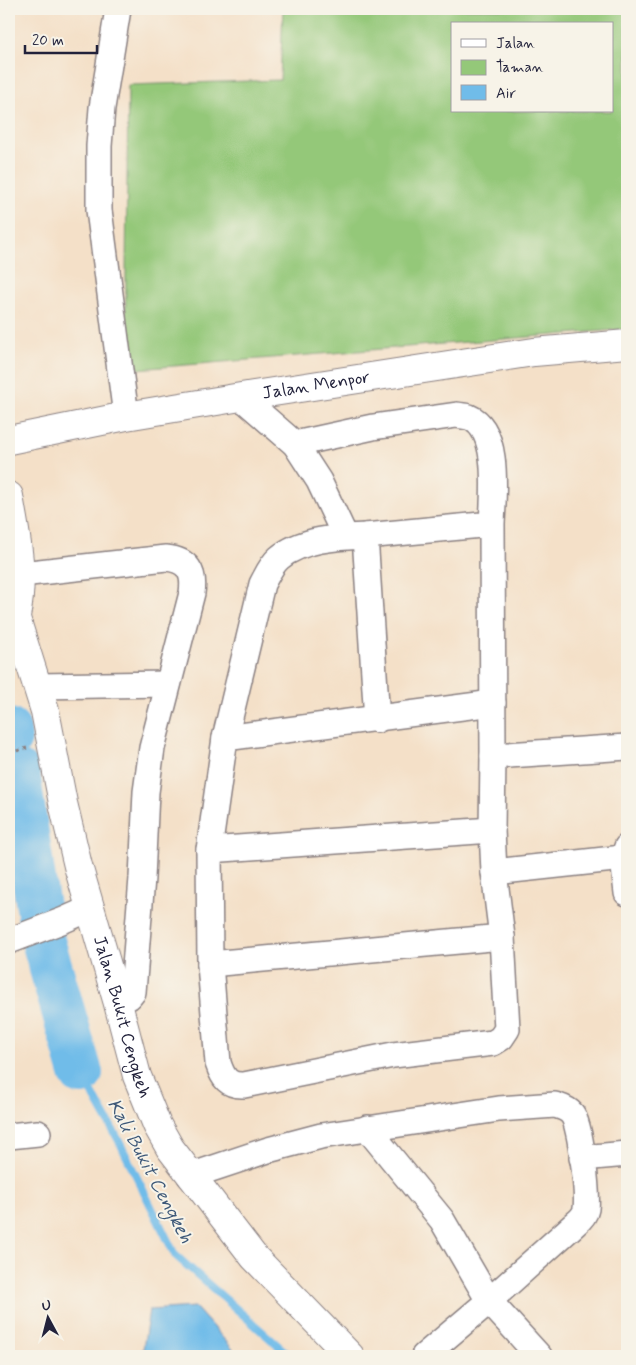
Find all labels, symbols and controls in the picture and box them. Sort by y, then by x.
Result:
scale bar [25,22,98,54]
legend [451,22,614,112]
text: 20 m [32,31,64,51]
text: Jalan [496,34,535,54]
text: Taman [496,58,544,78]
text: Air [496,84,516,104]
street label: Jalan Menpor [261,365,372,406]
street label: Jalan Bukit Cengkeh [87,933,157,1101]
water label: Kali Bukit Cengkeh [100,1095,199,1248]
north arrow [22,1292,72,1342]
text: U [41,1297,52,1316]

